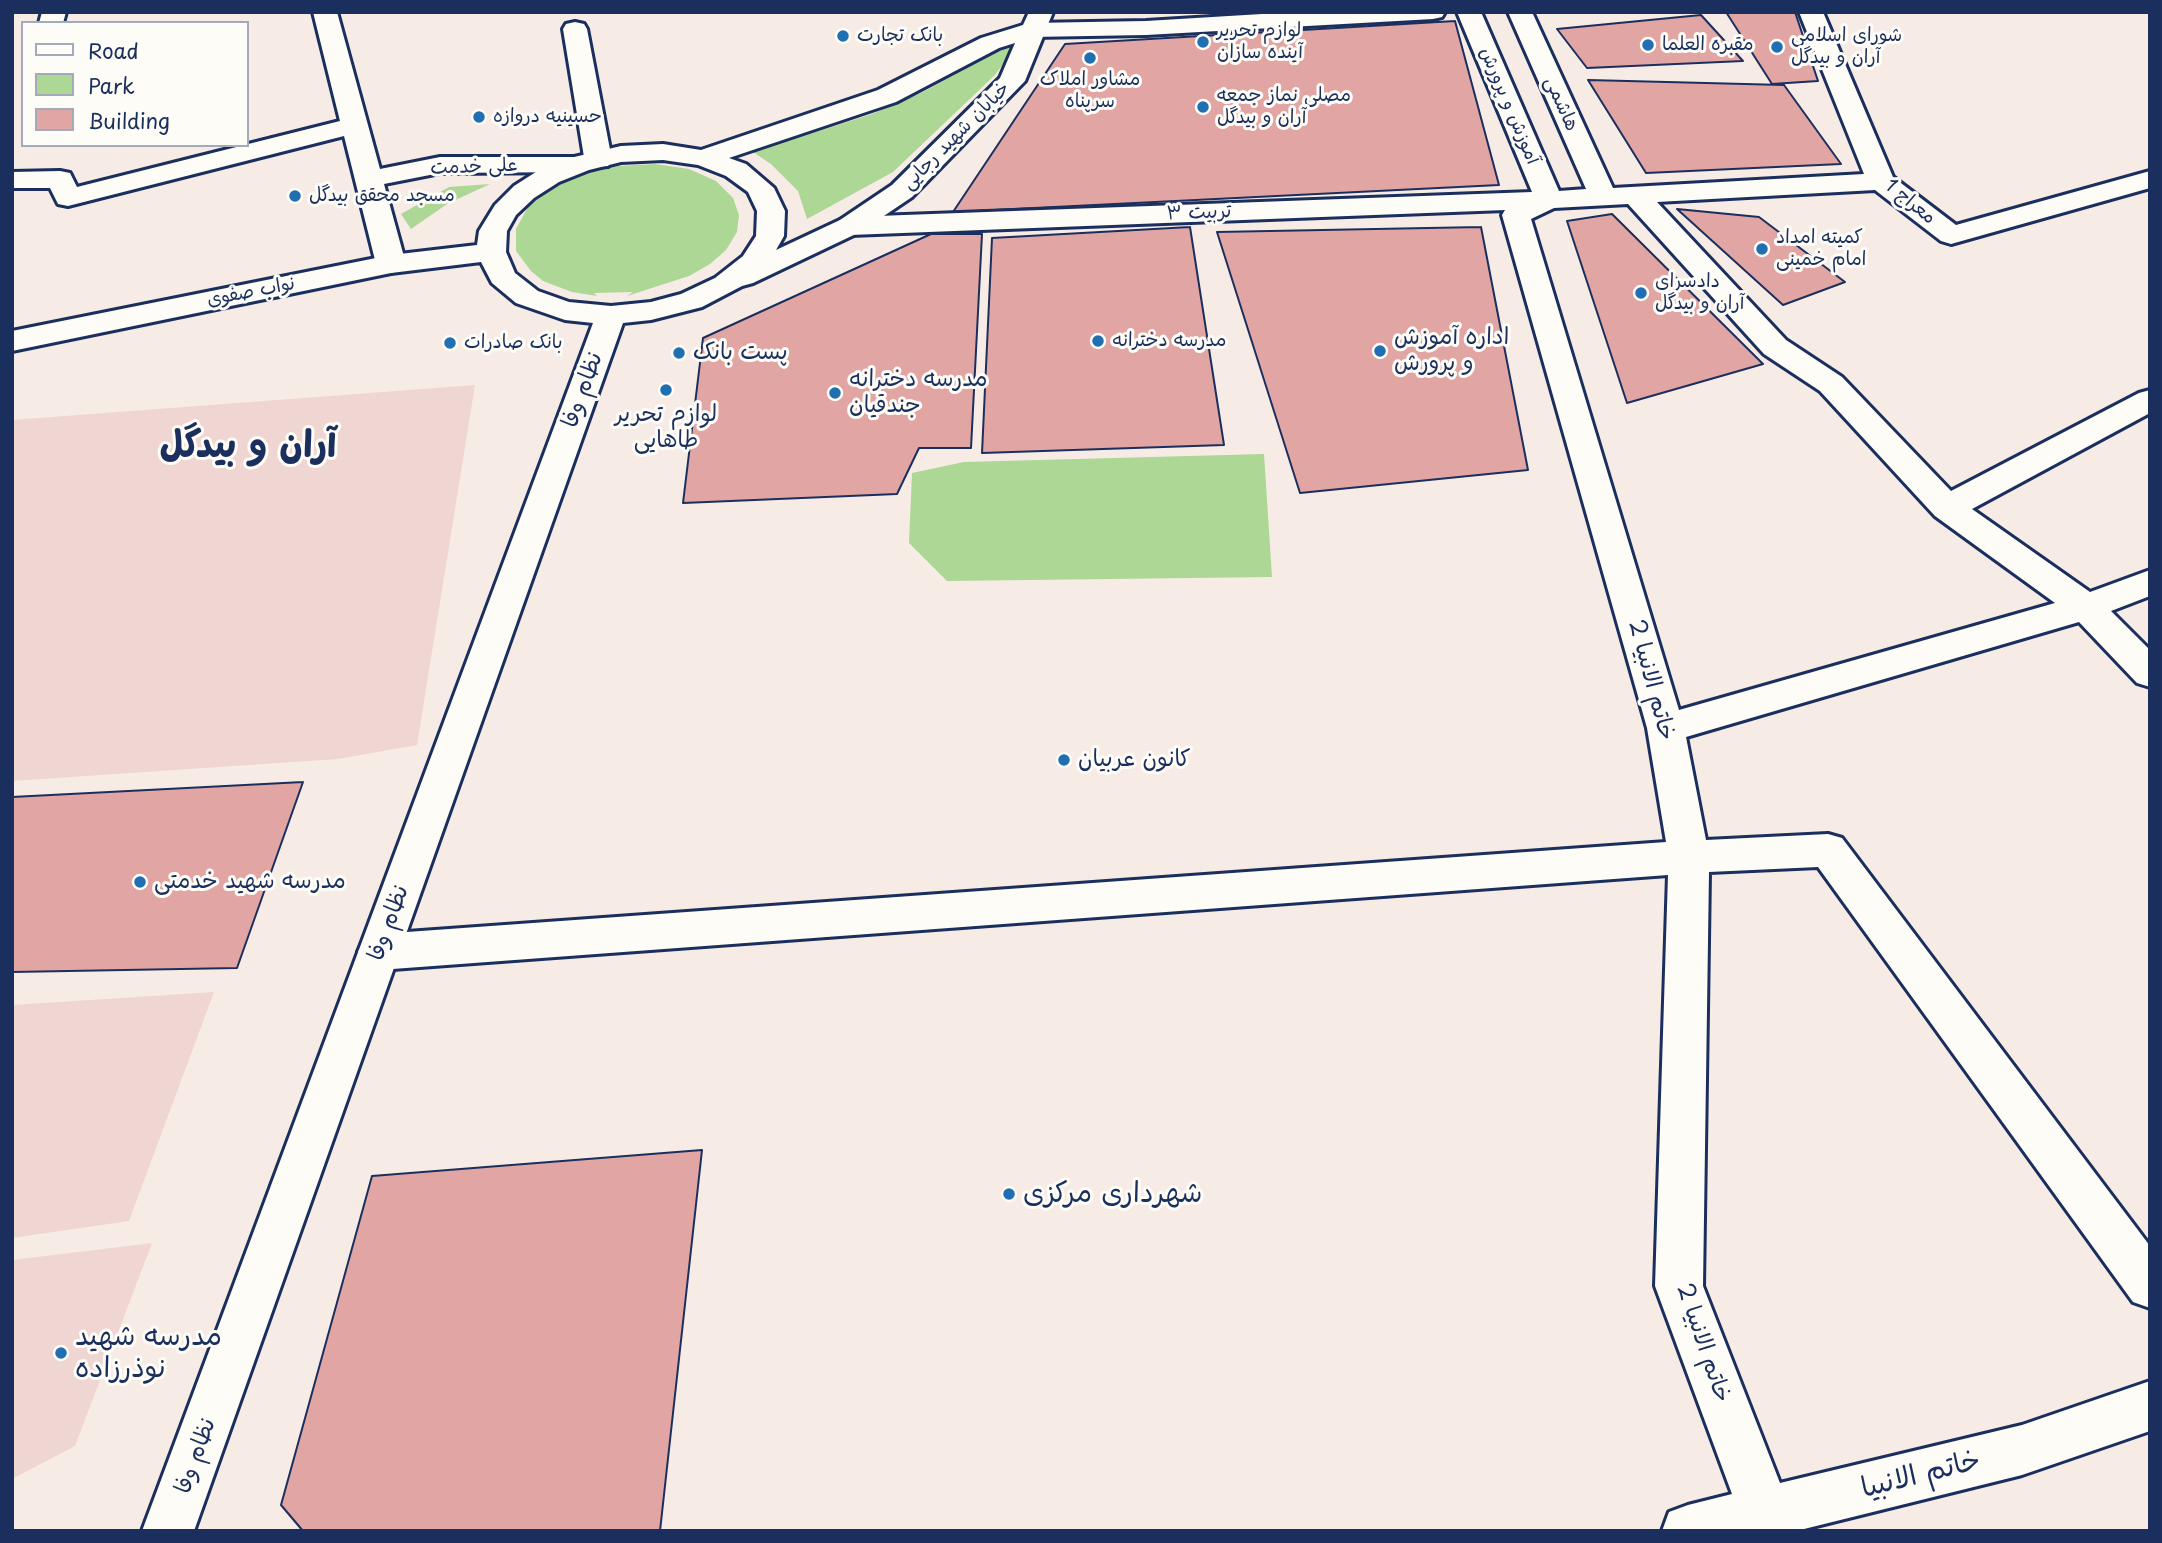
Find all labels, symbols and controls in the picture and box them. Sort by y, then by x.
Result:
place label: لوازم تحریر آینده سازان [1217,20,1303,64]
legend [21,21,248,147]
place label: بانک تجارت [857,25,943,47]
place label: شورای اسلامی آران و بیدگل [1791,25,1902,69]
marker: بانک تجارت [835,28,851,44]
text: Road [88,34,139,66]
marker: لوازم تحریر آینده سازان [1195,34,1211,50]
place label: مقبره العلما [1662,34,1754,56]
marker: مقبره العلما [1640,37,1656,53]
marker: شورای اسلامی آران و بیدگل [1769,39,1785,55]
street label: آموزش و پرورش [1474,44,1544,168]
marker: مشاور املاک سرپناه [1082,50,1098,66]
text: Park [88,69,135,101]
place label: مشاور املاک سرپناه [1040,69,1140,113]
street label: هاشمی [1539,73,1583,135]
street label: خیابان شهید رجایی [897,77,1015,195]
place label: مصلی نماز جمعه آران و بیدگل [1217,85,1351,129]
marker: مصلی نماز جمعه آران و بیدگل [1195,99,1211,115]
text: Building [88,104,170,136]
place label: حسینیه دروازه [493,106,602,128]
marker: حسینیه دروازه [471,109,487,125]
street label: علی خدمت [430,154,518,180]
street label: معراج 1 [1880,174,1940,230]
place label: مسجد محقق بیدگل [309,185,455,207]
marker: مسجد محقق بیدگل [287,188,303,204]
street label: تربیت ۳ [1166,200,1232,226]
place label: کمیته امداد امام خمینی [1776,227,1867,271]
marker: کمیته امداد امام خمینی [1754,241,1770,257]
place label: دادسرای آران و بیدگل [1655,271,1744,315]
street label: نواب صفوی [205,272,297,312]
marker: دادسرای آران و بیدگل [1633,285,1649,301]
place label: اداره آموزش و پرورش [1394,324,1509,378]
place label: مدرسه دخترانه [1112,330,1226,352]
place label: بانک صادرات [464,332,563,354]
marker: مدرسه دخترانه [1090,333,1106,349]
marker: بانک صادرات [442,335,458,351]
place label: پست بانک [693,339,788,367]
marker: اداره آموزش و پرورش [1372,343,1388,359]
marker: پست بانک [671,345,687,361]
street label: نظام وفا [557,348,609,432]
place label: مدرسه دخترانه جندقیان [849,366,987,420]
marker: لوازم تحریر طاهایی [658,382,674,398]
marker: مدرسه دخترانه جندقیان [827,385,843,401]
place label: لوازم تحریر طاهایی [615,401,717,455]
district label: آران و بیدگل [160,425,336,469]
street label: خاتم الانبیا 2 [1622,617,1680,743]
place label: کانون عربیان [1078,746,1191,774]
marker: کانون عربیان [1056,752,1072,768]
place label: مدرسه شهید خدمتی [154,868,346,896]
marker: مدرسه شهید خدمتی [132,874,148,890]
street label: نظام وفا [363,881,415,965]
place label: شهرداری مرکزی [1023,1177,1202,1211]
marker: شهرداری مرکزی [1001,1186,1017,1202]
street label: خاتم الانبیا 2 [1670,1280,1736,1406]
place label: مدرسه شهید نوذرزاده [75,1320,222,1386]
marker: مدرسه شهید نوذرزاده [53,1345,69,1361]
street label: نظام وفا [170,1414,222,1498]
street label: خاتم الانبیا [1858,1444,1984,1506]

